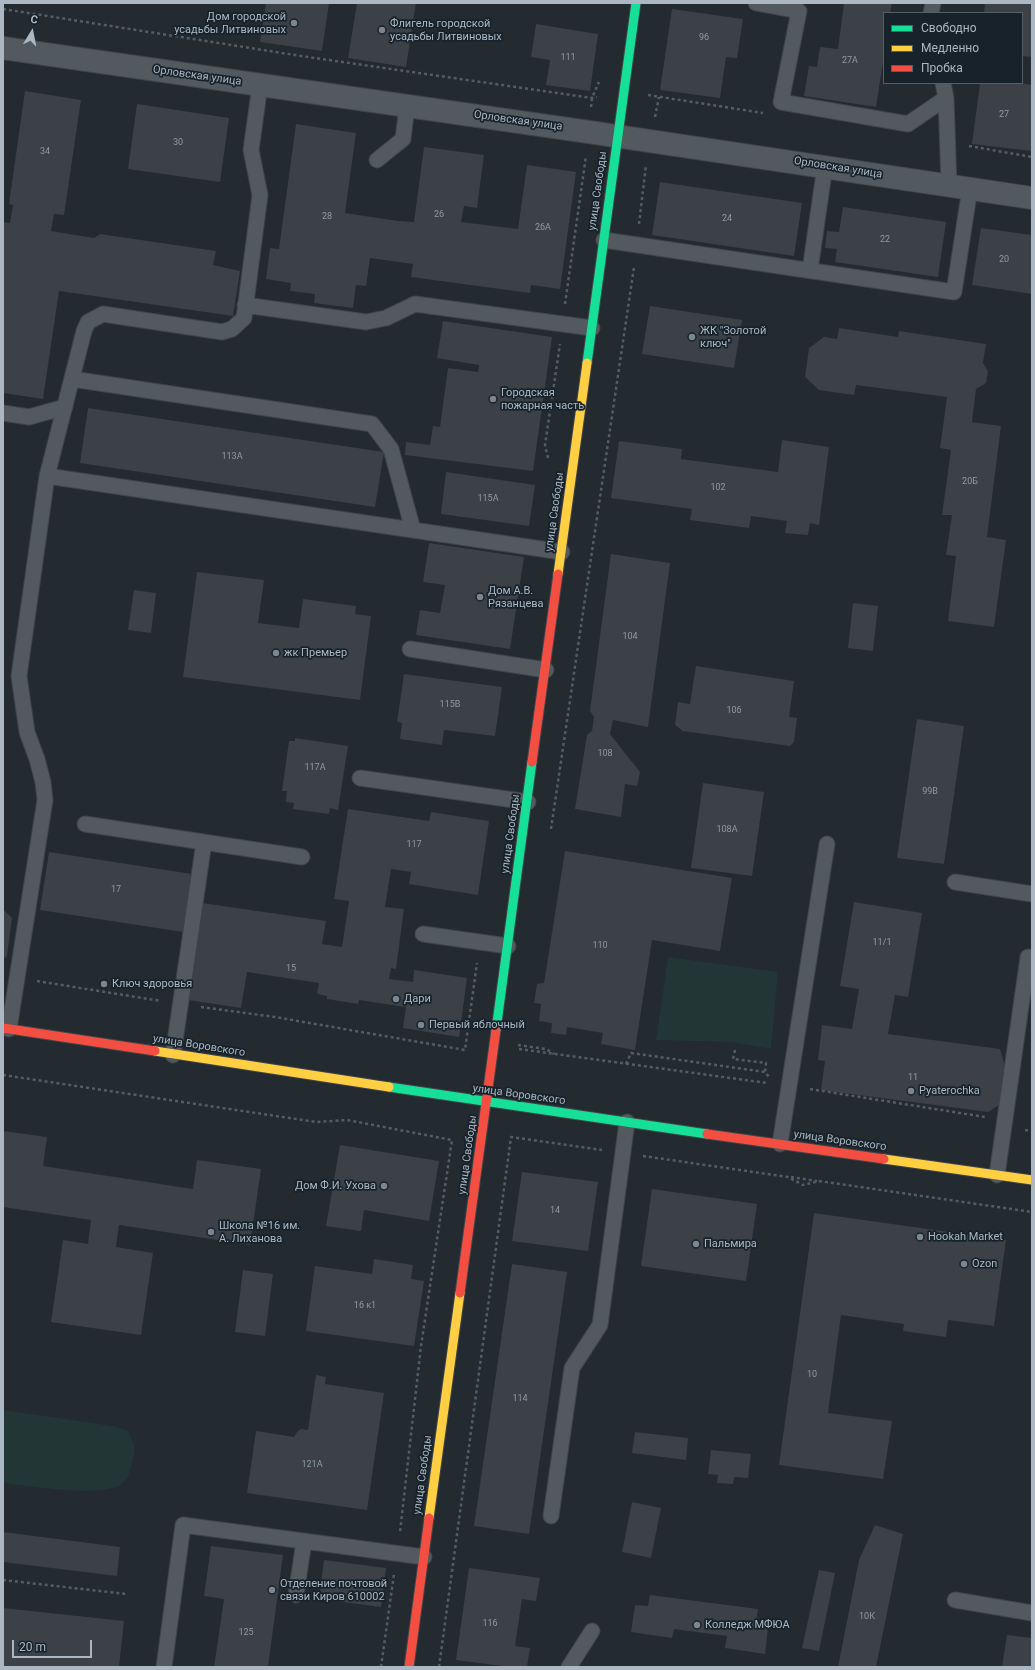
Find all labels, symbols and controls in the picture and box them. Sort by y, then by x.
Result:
place label: Дом городской усадьбы Литвиновых [174,10,286,36]
north arrow [12,12,52,52]
legend [883,12,1023,84]
text: С [29,13,39,27]
place label: Флигель городской усадьбы Литвиновых [390,17,502,43]
marker: Дом городской усадьбы Литвиновых [289,18,299,28]
text: Свободно [921,21,977,35]
marker: Флигель городской усадьбы Литвиновых [377,25,387,35]
house number: 96 [699,33,709,43]
text: Медленно [921,41,979,55]
house number: 111 [560,53,576,63]
house number: 27А [842,56,858,66]
text: Пробка [921,61,963,75]
street label: Орловская улица [152,63,242,89]
street label: Орловская улица [473,108,563,134]
house number: 27 [999,110,1009,120]
house number: 30 [173,138,183,148]
house number: 34 [40,147,50,157]
street label: улица Свободы [586,151,610,231]
street label: Орловская улица [793,155,883,181]
house number: 26 [434,210,444,220]
house number: 28 [322,212,332,222]
house number: 24 [722,214,732,224]
house number: 26А [535,223,551,233]
house number: 22 [880,235,890,245]
house number: 20 [999,255,1009,265]
place label: ЖК "Золотой ключ" [700,324,766,350]
marker: ЖК "Золотой ключ" [687,332,697,342]
place label: Городская пожарная часть [501,386,584,412]
marker: Городская пожарная часть [488,394,498,404]
house number: 113А [221,452,243,462]
street label: улица Свободы [543,472,567,552]
house number: 20Б [962,477,978,487]
house number: 102 [710,483,726,493]
house number: 115А [477,494,499,504]
place label: Дом А.В. Рязанцева [488,584,544,610]
marker: Дом А.В. Рязанцева [475,592,485,602]
house number: 104 [622,632,638,642]
place label: жк Премьер [284,646,347,660]
marker: жк Премьер [271,648,281,658]
house number: 115В [440,700,460,710]
house number: 106 [726,706,742,716]
house number: 108 [597,749,613,759]
house number: 117А [304,763,326,773]
house number: 99В [922,787,938,797]
street label: улица Свободы [499,794,523,874]
house number: 108А [716,825,738,835]
house number: 117 [406,840,422,850]
house number: 17 [111,885,121,895]
house number: 11/1 [873,938,891,948]
house number: 110 [592,941,608,951]
house number: 15 [286,964,296,974]
place label: Ключ здоровья [112,977,192,991]
marker: Ключ здоровья [99,979,109,989]
place label: Дари [404,992,431,1006]
marker: Дари [391,994,401,1004]
place label: Первый яблочный [429,1018,525,1032]
marker: Первый яблочный [416,1020,426,1030]
street label: улица Воровского [152,1032,246,1060]
house number: 11 [908,1073,918,1083]
street label: улица Воровского [472,1082,566,1108]
place label: Pyaterochka [919,1084,980,1098]
marker: Pyaterochka [906,1086,916,1096]
street label: улица Свободы [456,1115,480,1195]
street label: улица Воровского [793,1128,887,1154]
place label: Дом Ф.И. Ухова [295,1179,376,1193]
marker: Дом Ф.И. Ухова [379,1181,389,1191]
house number: 14 [550,1206,560,1216]
place label: Школа №16 им. А. Лиханова [219,1219,300,1245]
marker: Школа №16 им. А. Лиханова [206,1227,216,1237]
place label: Hookah Market [928,1230,1003,1244]
marker: Hookah Market [915,1232,925,1242]
place label: Пальмира [704,1237,757,1251]
marker: Пальмира [691,1239,701,1249]
place label: Ozon [972,1257,997,1271]
marker: Ozon [959,1259,969,1269]
house number: 16 к1 [354,1301,376,1311]
house number: 10 [807,1370,817,1380]
house number: 114 [512,1394,528,1404]
street label: улица Свободы [411,1435,435,1515]
house number: 121А [301,1460,323,1470]
place label: Отделение почтовой связи Киров 610002 [280,1577,387,1603]
marker: Отделение почтовой связи Киров 610002 [267,1585,277,1595]
house number: 10К [859,1612,875,1622]
place label: Колледж МФЮА [705,1618,790,1632]
house number: 116 [482,1619,498,1629]
marker: Колледж МФЮА [692,1620,702,1630]
house number: 125 [238,1628,254,1638]
scale bar [14,1632,94,1658]
text: 20 m [19,1640,46,1654]

